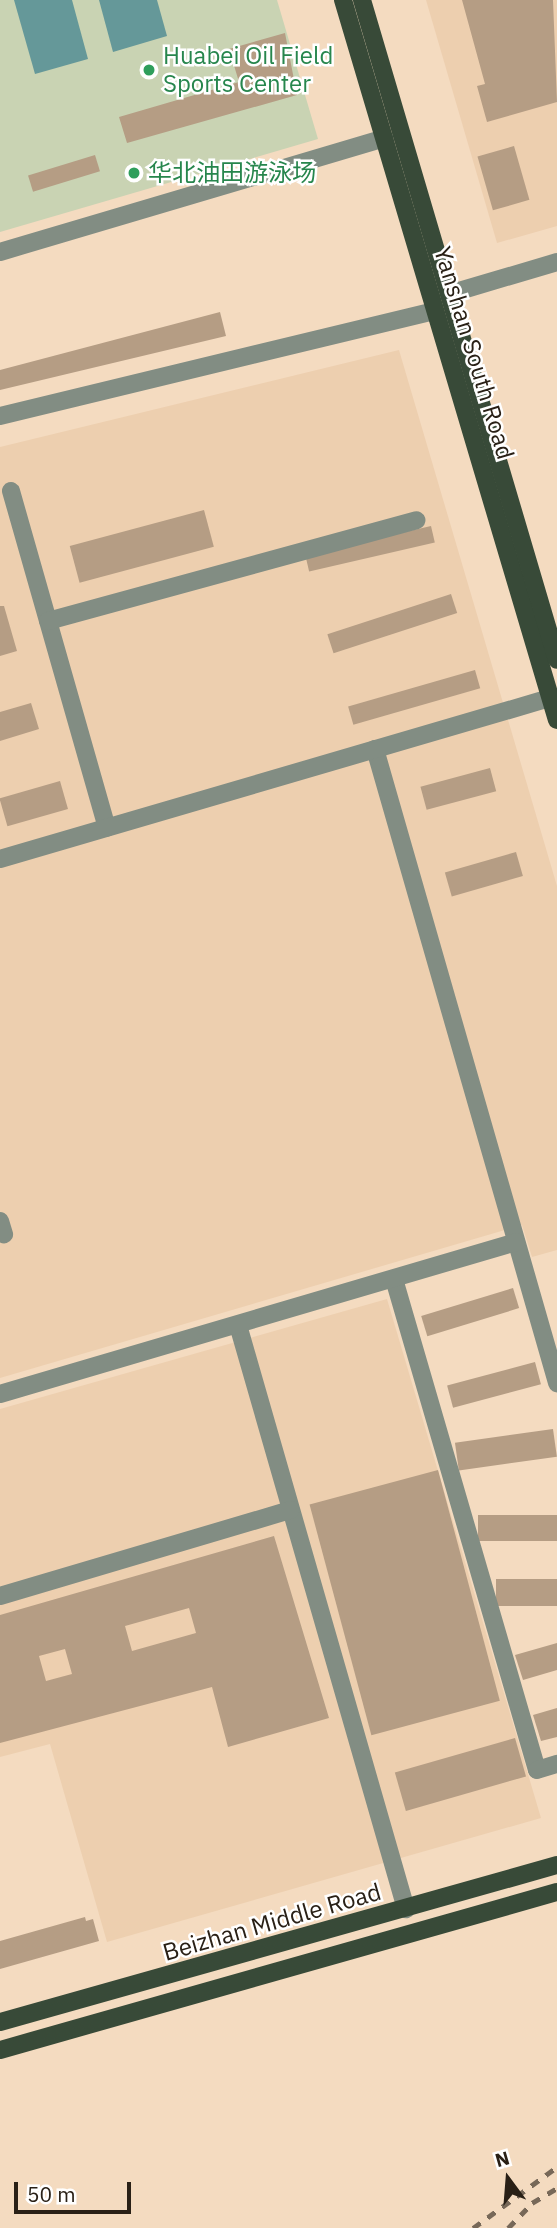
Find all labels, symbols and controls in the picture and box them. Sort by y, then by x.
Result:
place label: Huabei Oil Field Sports Center [163,42,333,98]
marker: Huabei Oil Field Sports Center [141,62,157,78]
place label: 华北油田游泳场 [148,159,316,187]
marker: 华北油田游泳场 [126,165,142,181]
street label: Yanshan South Road [428,243,520,463]
street label: Beizhan Middle Road [160,1877,384,1967]
north arrow [473,2144,543,2214]
text: N [492,2145,512,2172]
scale bar [18,2168,135,2212]
text: 50 m [27,2180,76,2208]

